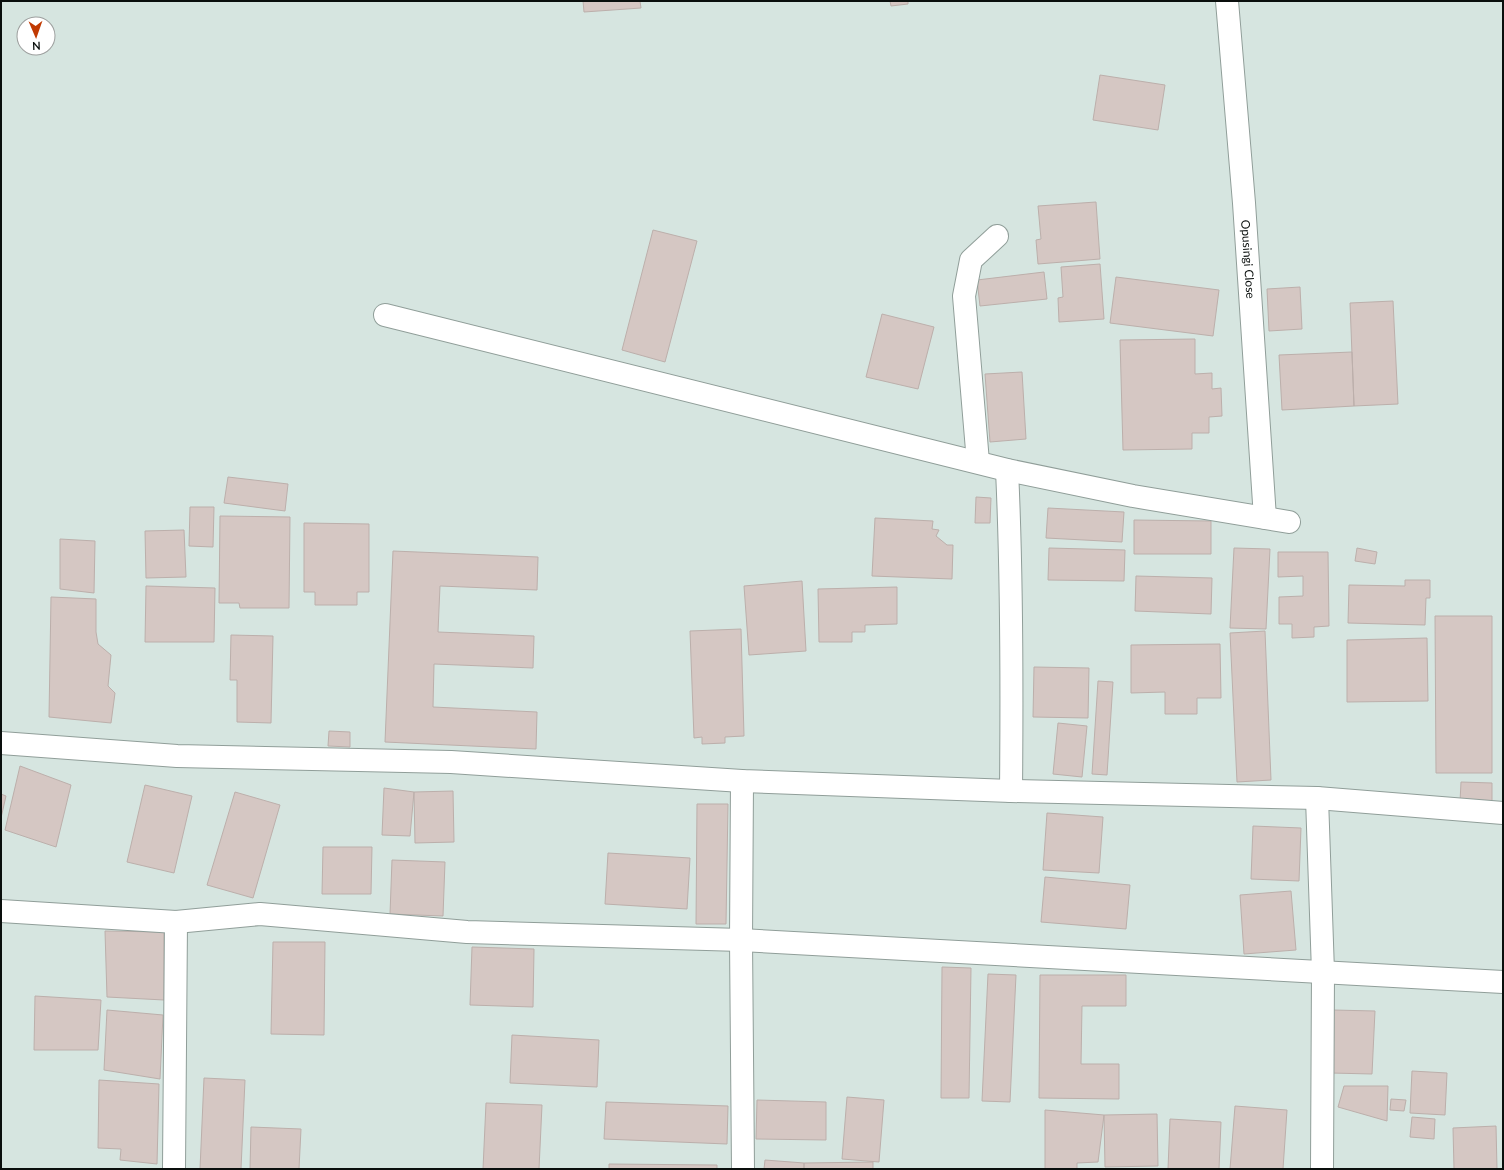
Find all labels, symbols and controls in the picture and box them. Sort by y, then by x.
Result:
north arrow [16,16,56,56]
text: N [32,40,41,53]
street label: Opusingi Close [1238,219,1258,299]

